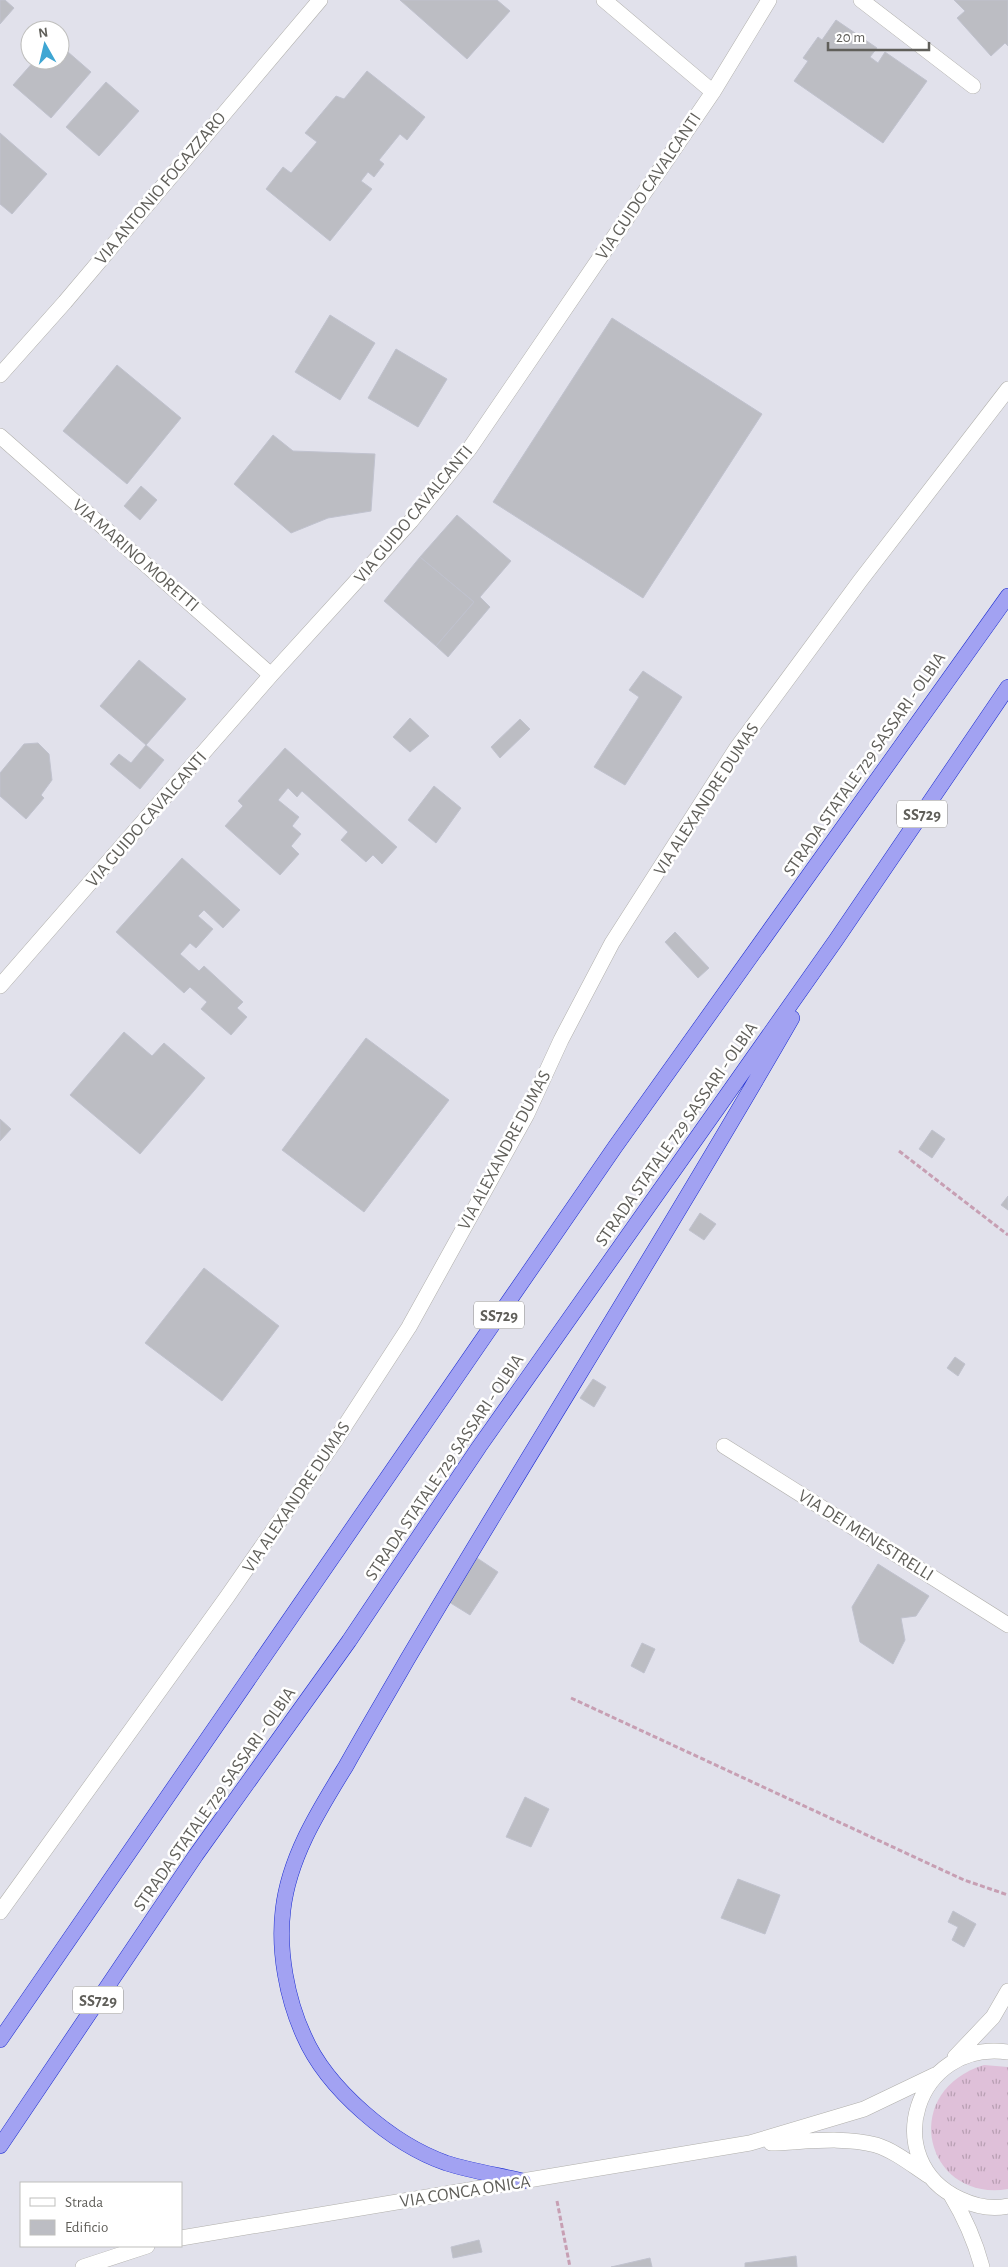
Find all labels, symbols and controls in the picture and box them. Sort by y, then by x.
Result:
north arrow [20,20,70,70]
scale bar [828,20,929,52]
text: N [38,26,49,41]
text: 20 m [836,30,865,45]
street label: VIA ANTONIO FOGAZZARO [92,109,230,268]
street label: VIA GUIDO CAVALCANTI [593,110,705,263]
street label: VIA GUIDO CAVALCANTI [351,443,476,587]
street label: VIA MARINO MORETTI [69,496,202,615]
street label: STRADA STATALE 729 SASSARI - OLBIA [780,649,950,880]
street label: VIA ALEXANDRE DUMAS [651,720,763,879]
street label: VIA GUIDO CAVALCANTI [83,748,210,891]
road number: SS729 [897,801,947,828]
street label: STRADA STATALE 729 SASSARI - OLBIA [592,1019,762,1250]
street label: VIA ALEXANDRE DUMAS [455,1068,555,1233]
road number: SS729 [474,1302,524,1328]
street label: STRADA STATALE 729 SASSARI - OLBIA [362,1351,528,1584]
street label: VIA ALEXANDRE DUMAS [240,1419,354,1576]
street label: VIA DEI MENESTRELLI [795,1487,936,1585]
street label: STRADA STATALE 729 SASSARI - OLBIA [130,1684,300,1915]
road number: SS729 [73,1986,123,2014]
street label: VIA CONCA ONICA [399,2173,532,2211]
legend [20,2182,182,2247]
text: Strada [65,2195,103,2210]
text: Edificio [65,2220,108,2235]

